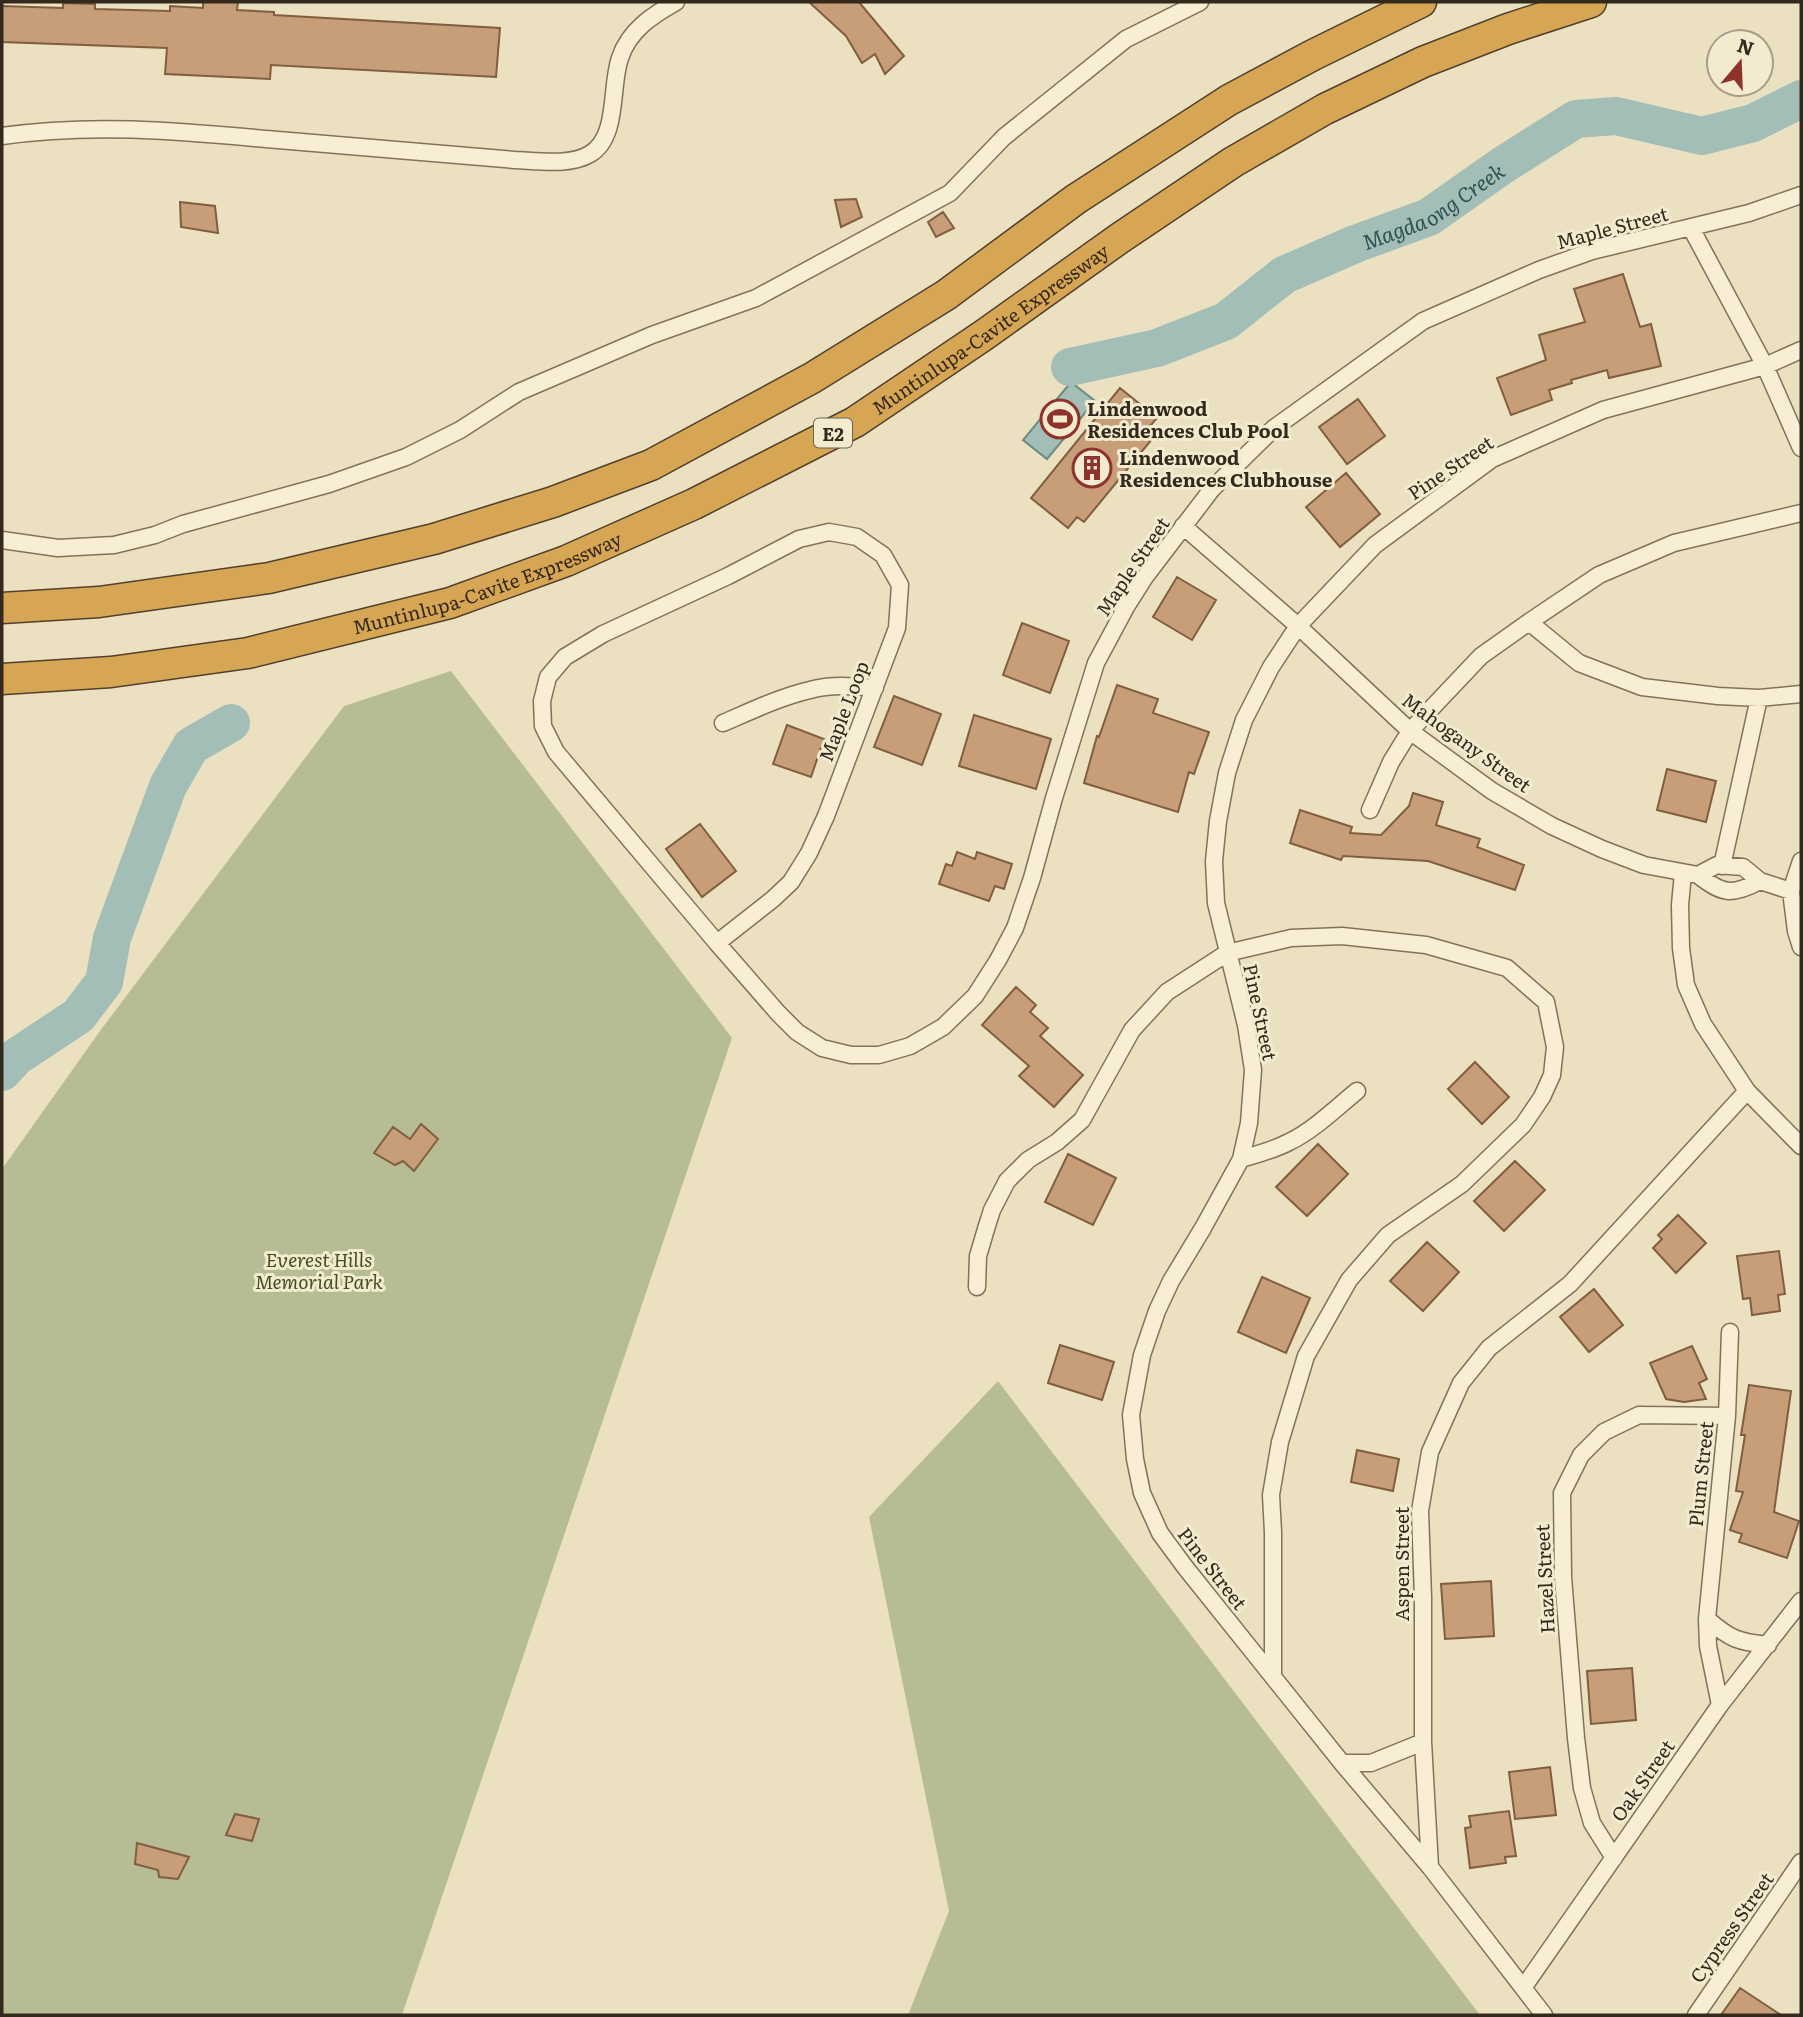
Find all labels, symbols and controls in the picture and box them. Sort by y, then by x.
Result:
north arrow [1705,28,1775,98]
text: N [1734,30,1758,62]
water label: Magdaong Creek [1357,154,1510,256]
street label: Maple Street [1553,199,1671,255]
street label: Muntinlupa-Cavite Expressway [866,236,1114,421]
place label: Lindenwood Residences Club Pool [1087,394,1289,444]
sports icon: Lindenwood Residences Club Pool [1039,398,1081,440]
road number: E2 [814,418,852,447]
street label: Pine Street [1401,428,1499,506]
place label: Lindenwood Residences Clubhouse [1119,443,1333,493]
building icon: Lindenwood Residences Clubhouse [1071,447,1113,489]
street label: Maple Street [1088,511,1176,621]
street label: Muntinlupa-Cavite Expressway [350,524,626,641]
street label: Maple Loop [811,657,875,765]
street label: Mahogany Street [1397,686,1538,799]
street label: Pine Street [1237,961,1285,1063]
park label: Everest Hills Memorial Park [255,1245,384,1295]
street label: Plum Street [1681,1419,1720,1528]
street label: Aspen Street [1387,1506,1415,1621]
street label: Pine Street [1172,1521,1254,1616]
street label: Hazel Street [1527,1523,1561,1634]
street label: Oak Street [1603,1733,1681,1827]
street label: Cypress Street [1682,1866,1780,1988]

